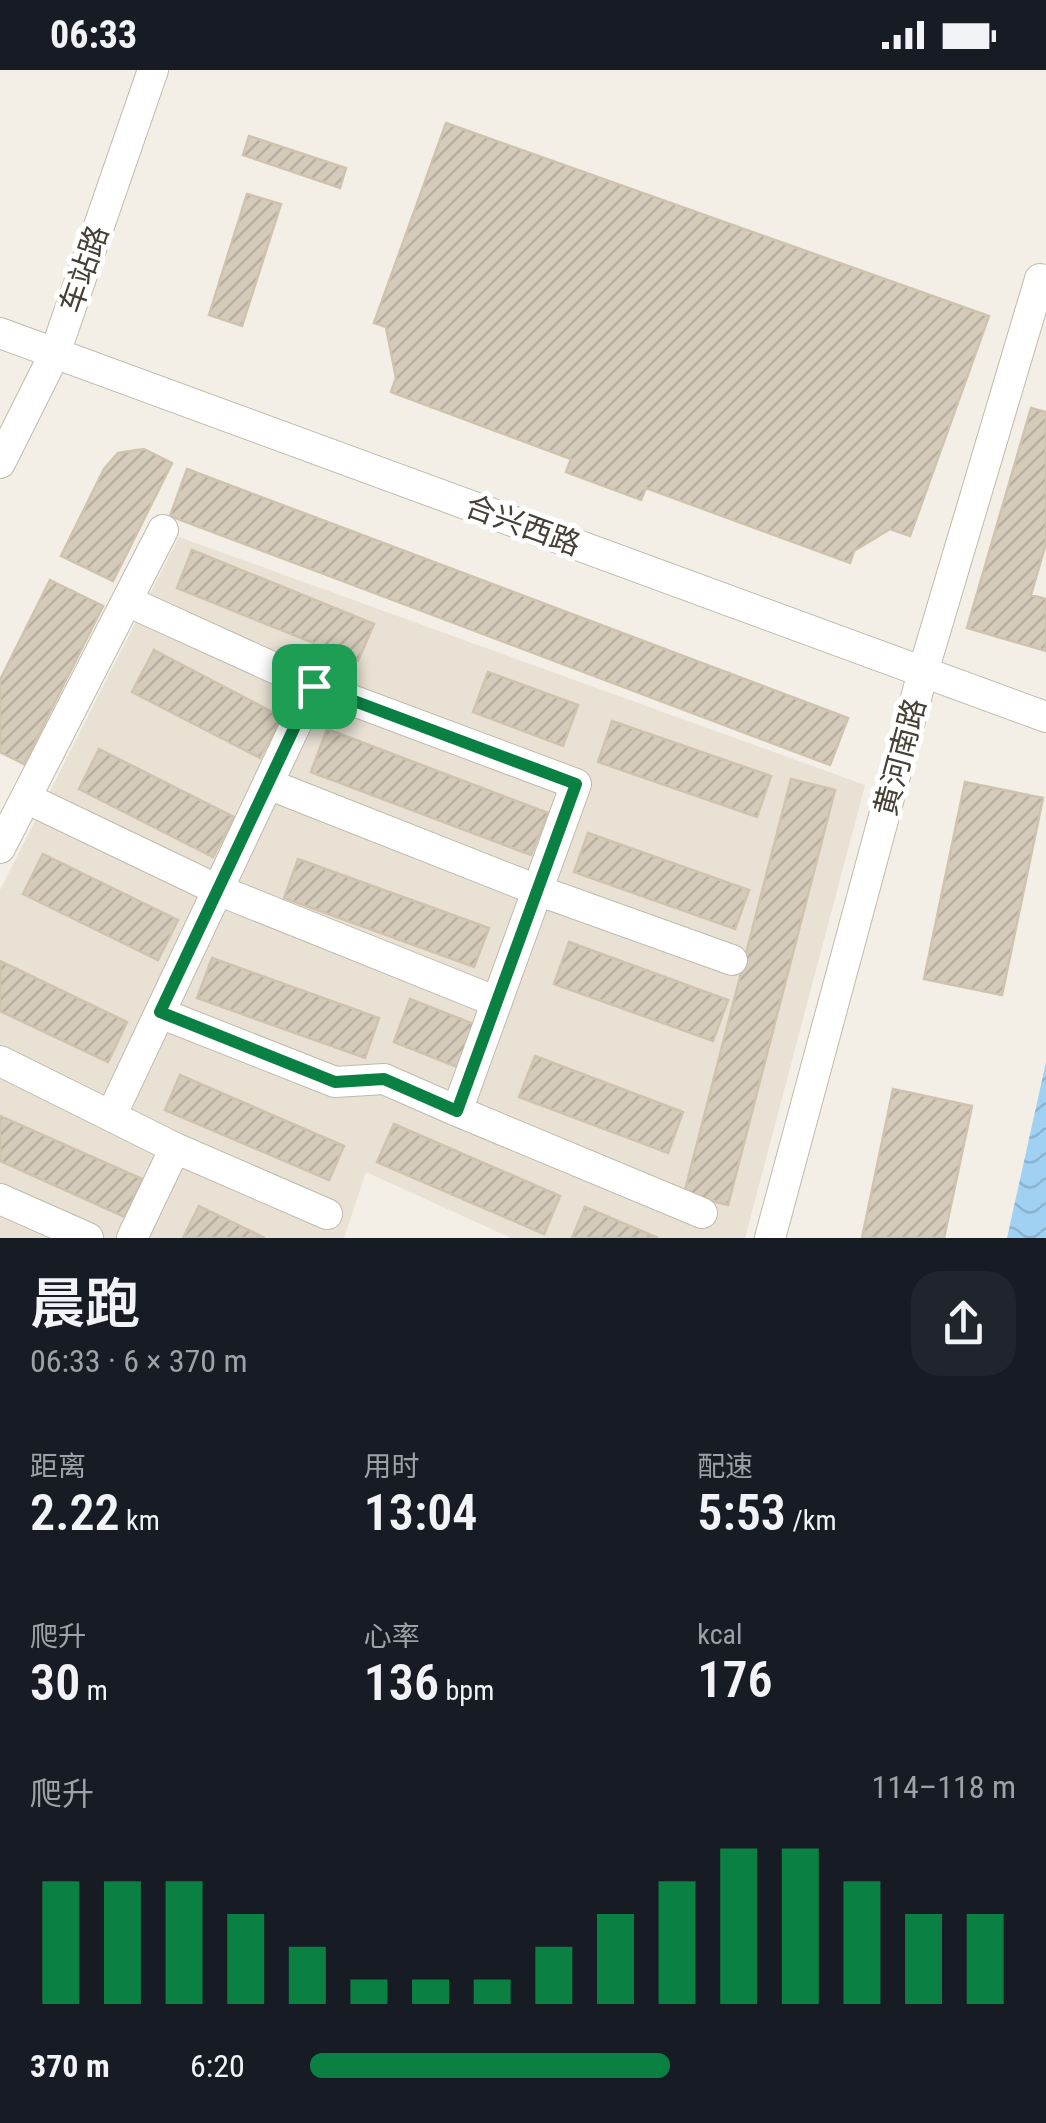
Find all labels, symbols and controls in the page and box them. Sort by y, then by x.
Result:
text: 06:33 [50,13,137,57]
street label: 车站路 [53,221,115,317]
street label: 合兴西路 [461,488,585,562]
pin [272,644,357,729]
icon: arrive [287,659,342,714]
street label: 黄河南路 [868,695,932,819]
button: share [911,1271,1016,1376]
text: 晨跑 [30,1272,140,1336]
text: 06:33 · 6 × 370 m [30,1342,248,1380]
text: 距离 [30,1450,86,1483]
text: 用时 [364,1450,420,1483]
text: 配速 [697,1450,753,1483]
text: 2.22 [30,1484,120,1542]
text: 13:04 [364,1484,477,1542]
text: 5:53 [697,1484,786,1542]
text: km [120,1504,160,1537]
text: /km [786,1504,837,1537]
text: kcal [697,1618,742,1651]
text: 爬升 [30,1620,86,1653]
text: 心率 [364,1620,420,1653]
text: 176 [697,1651,773,1709]
text: 30 [30,1654,80,1712]
text: 136 [364,1654,439,1712]
text: m [80,1674,108,1707]
text: bpm [439,1674,494,1707]
text: 114–118 m [871,1768,1016,1806]
text: 爬升 [30,1775,94,1813]
text: 370 m [30,2047,110,2085]
text: 6:20 [190,2047,245,2085]

